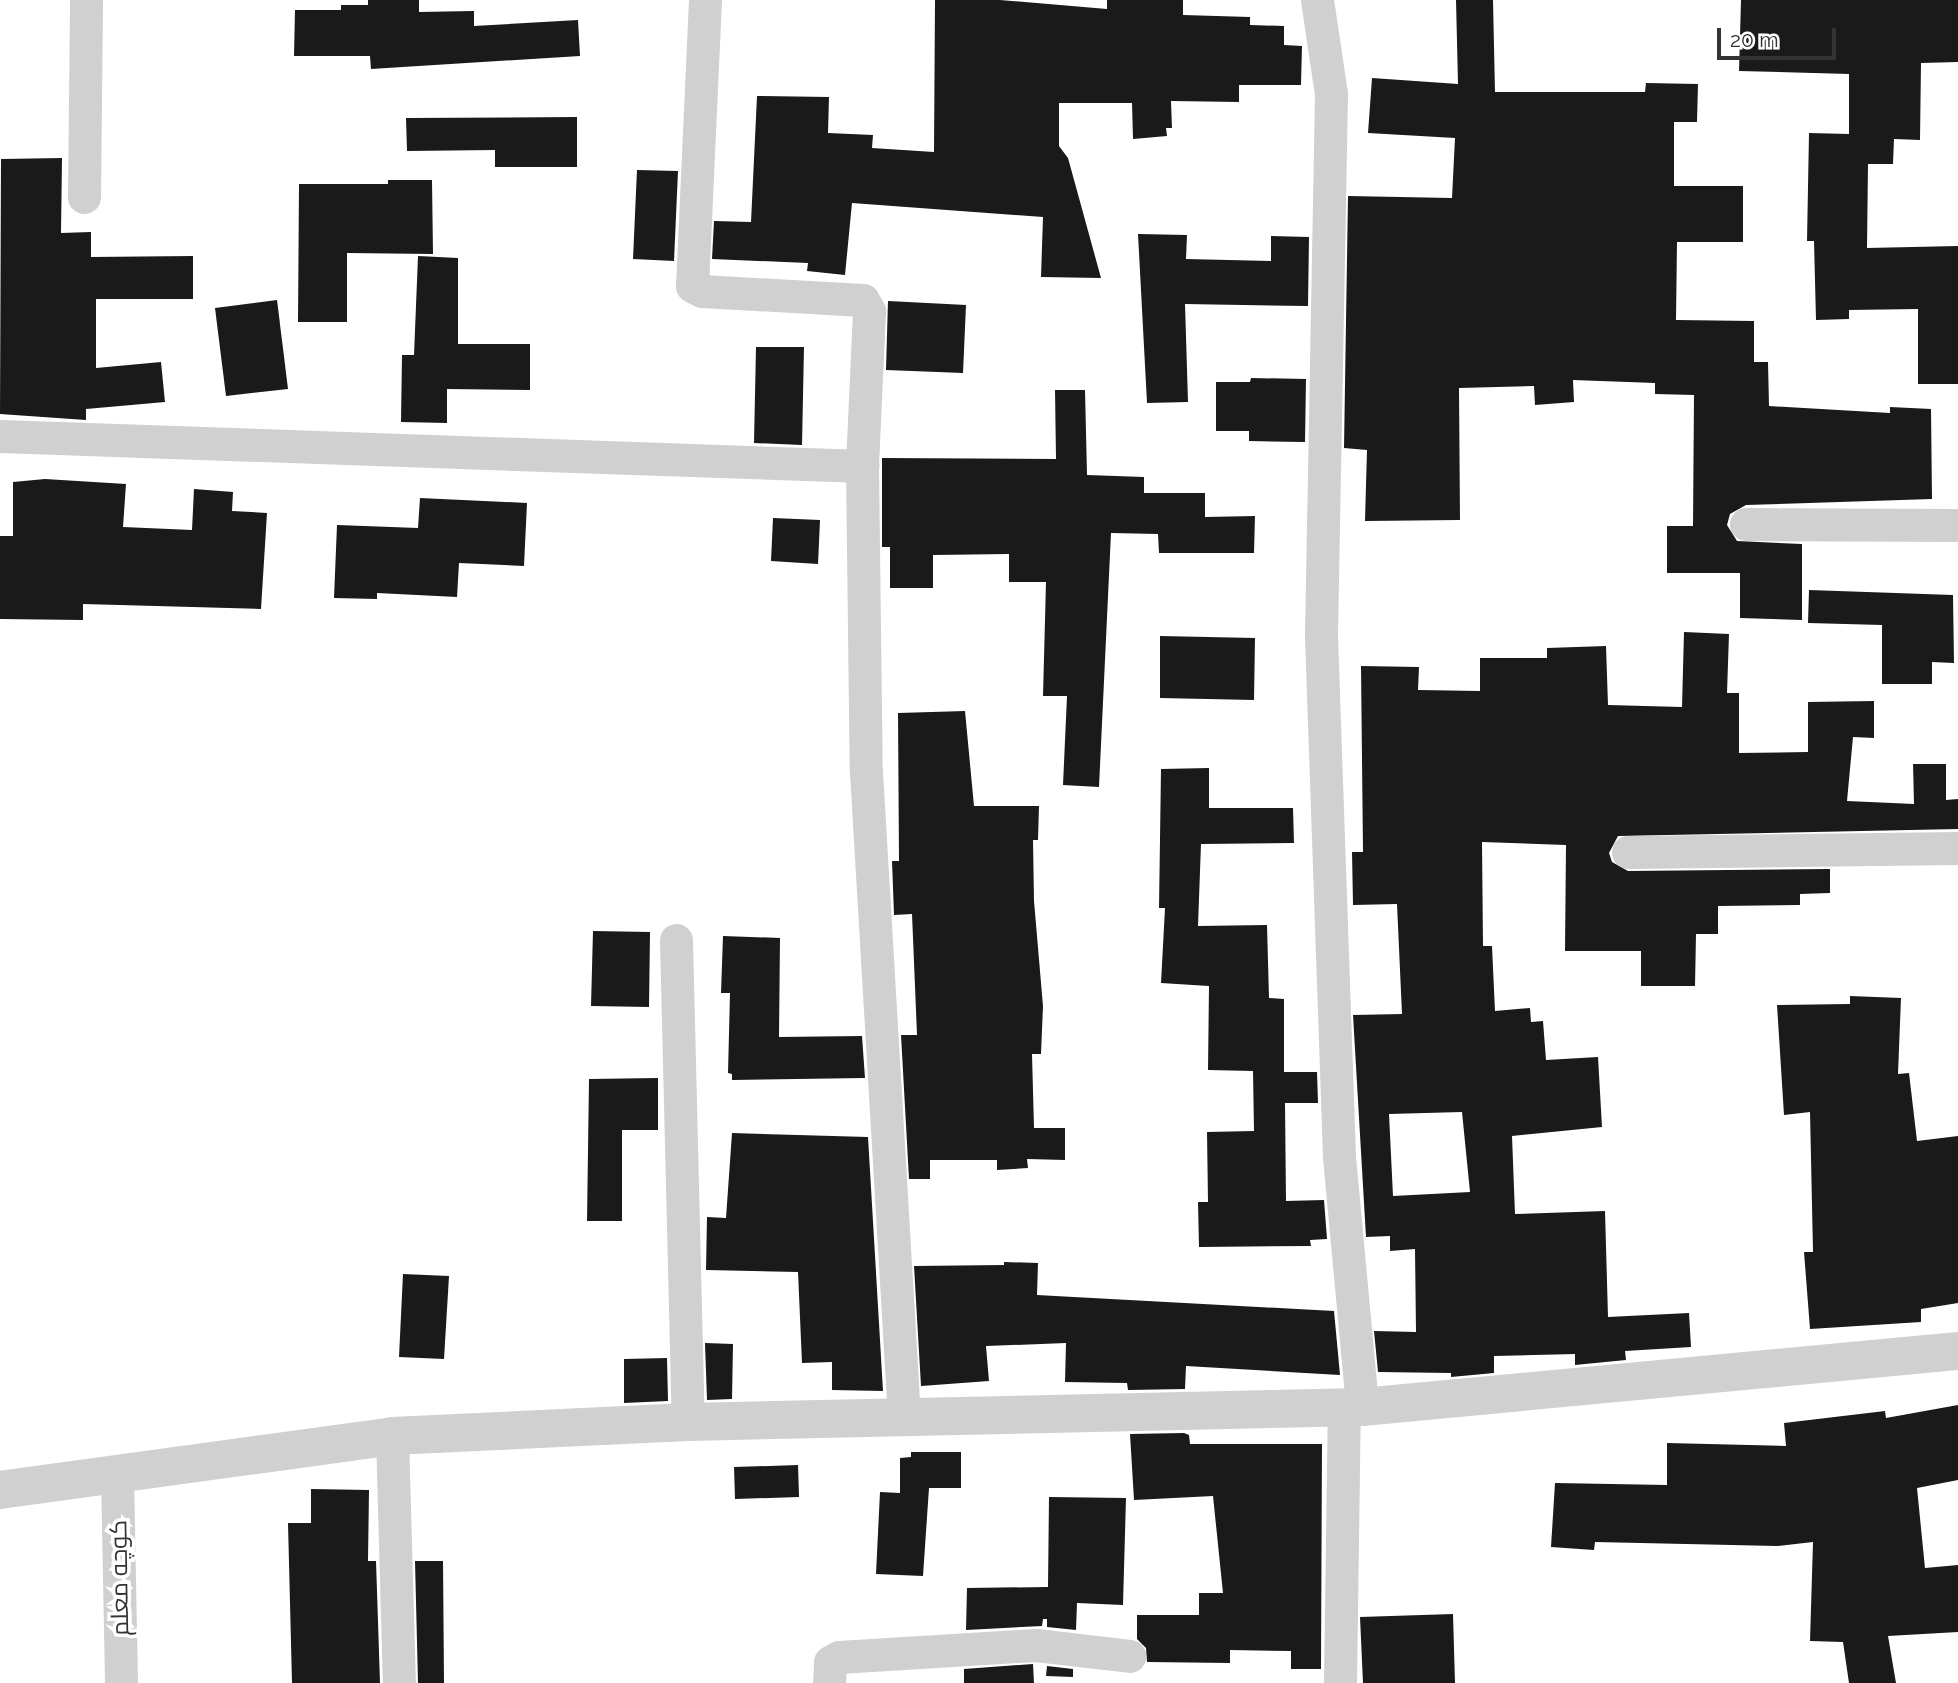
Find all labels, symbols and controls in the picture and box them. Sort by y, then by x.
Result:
scale bar [1720,14,1839,58]
text: 20 m [1730,27,1778,52]
street label: کوچه معلم [104,1520,134,1636]

